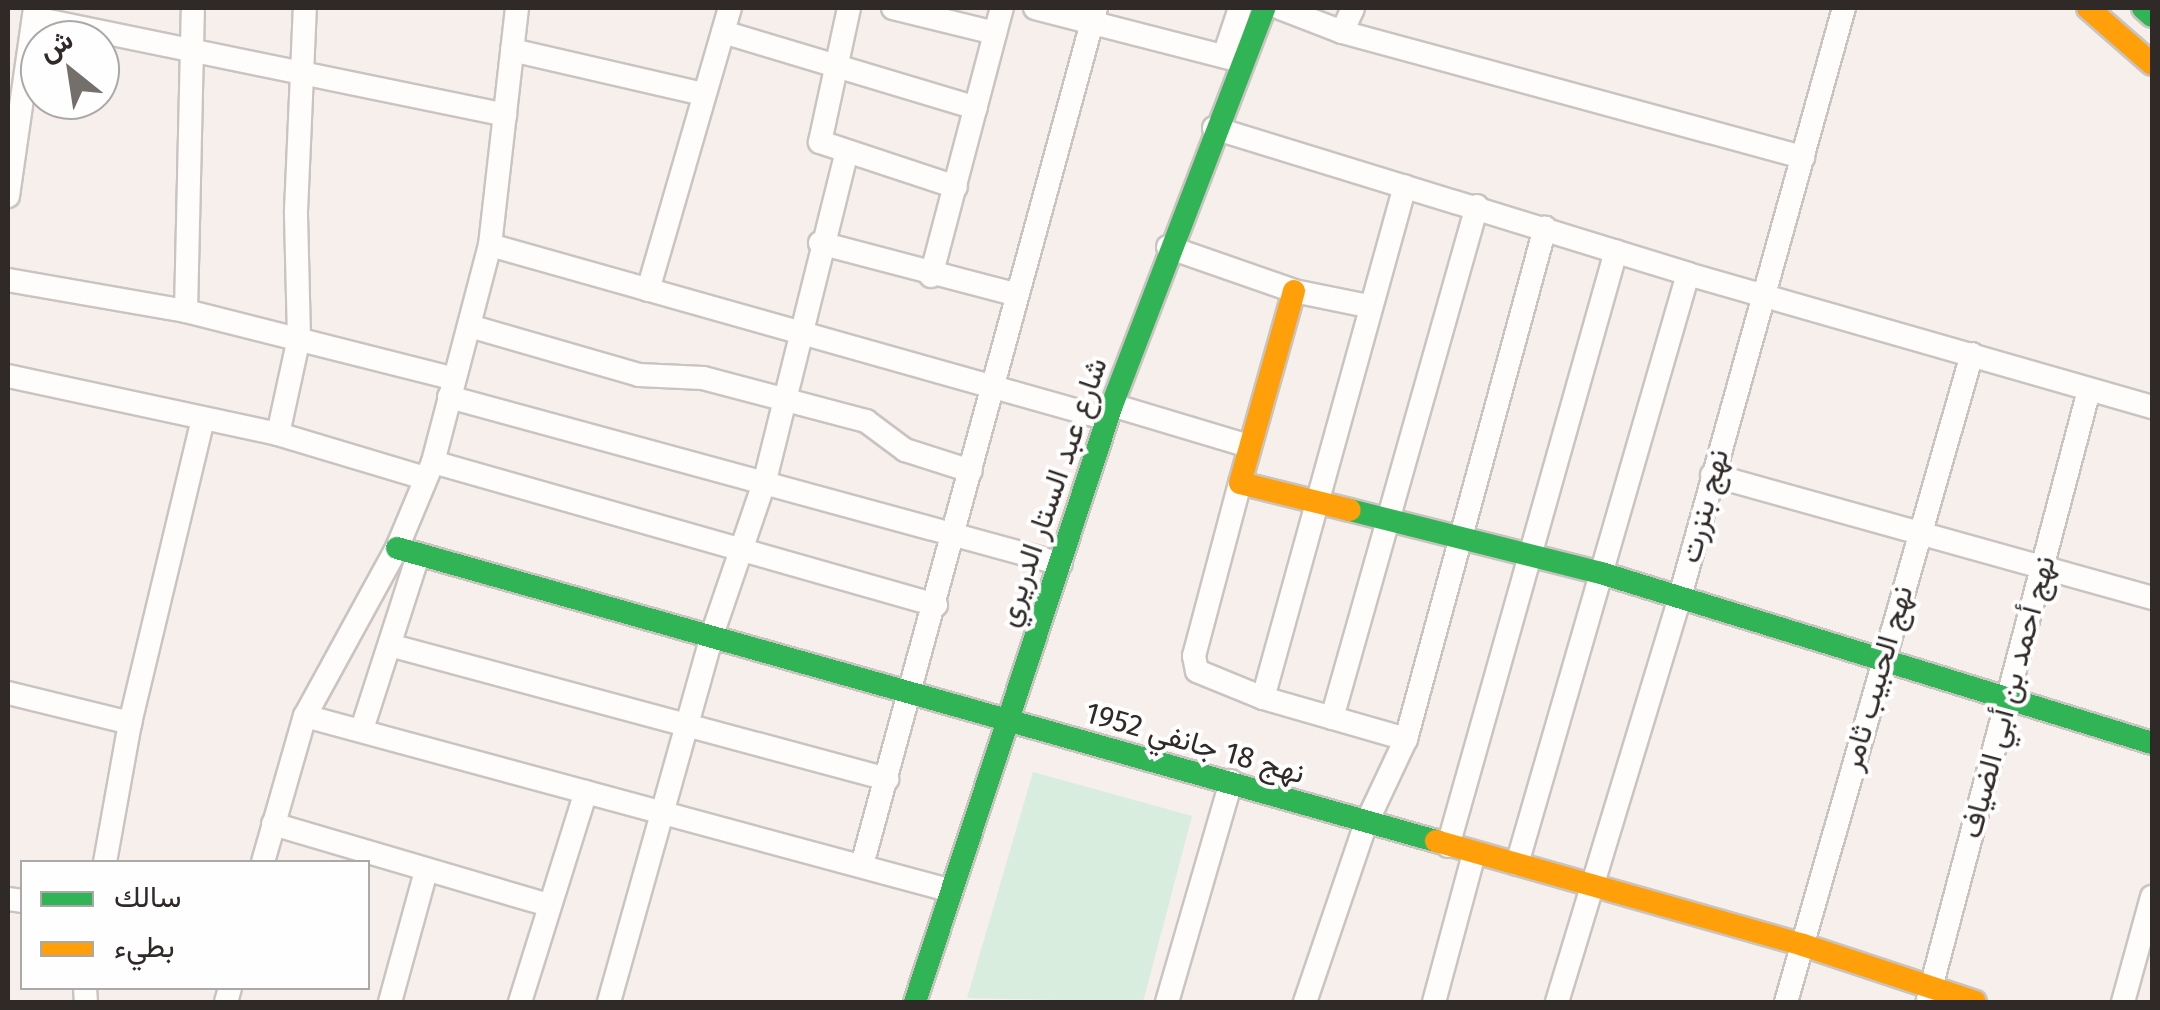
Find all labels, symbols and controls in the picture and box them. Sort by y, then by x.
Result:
north arrow [20,20,120,120]
text: ش [33,23,79,68]
street label: شارع عبد الستار الدريري [989,353,1115,631]
street label: نهج بنزرت [1672,445,1736,567]
street label: نهج أحمد بن أبي الضياف [1953,552,2063,842]
street label: نهج الحبيب ثامر [1833,581,1921,775]
street label: نهج 18 جانفي 1952 [1081,694,1309,792]
legend [20,860,370,990]
text: سالك [114,879,181,915]
text: بطيء [114,929,175,965]

